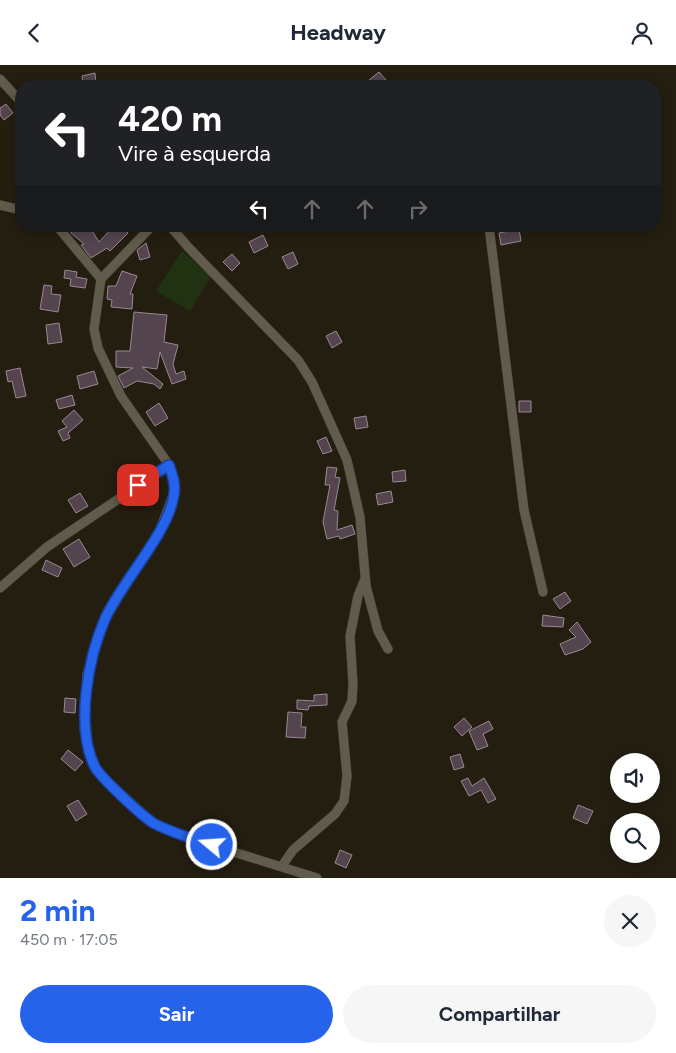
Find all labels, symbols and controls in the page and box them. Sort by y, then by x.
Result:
icon: back [20,19,48,47]
text: Headway [290,19,386,46]
icon: person [628,19,656,47]
text: 420 m [118,98,222,140]
icon: left [35,100,100,165]
text: Vire à esquerda [118,140,271,167]
icon: left [245,195,273,223]
icon: ahead [298,195,326,223]
icon: ahead [351,195,379,223]
icon: right [404,195,432,223]
pin [117,464,159,506]
icon: arrive [124,471,152,499]
map controls [610,753,660,863]
button: sound [610,753,660,803]
button: search [610,813,660,863]
position arrow [185,818,237,870]
text: 2 min [20,892,96,929]
button: close [604,895,656,947]
text: 450 m · 17:05 [20,930,118,949]
button: Sair [20,985,333,1043]
button: Compartilhar [343,985,656,1043]

